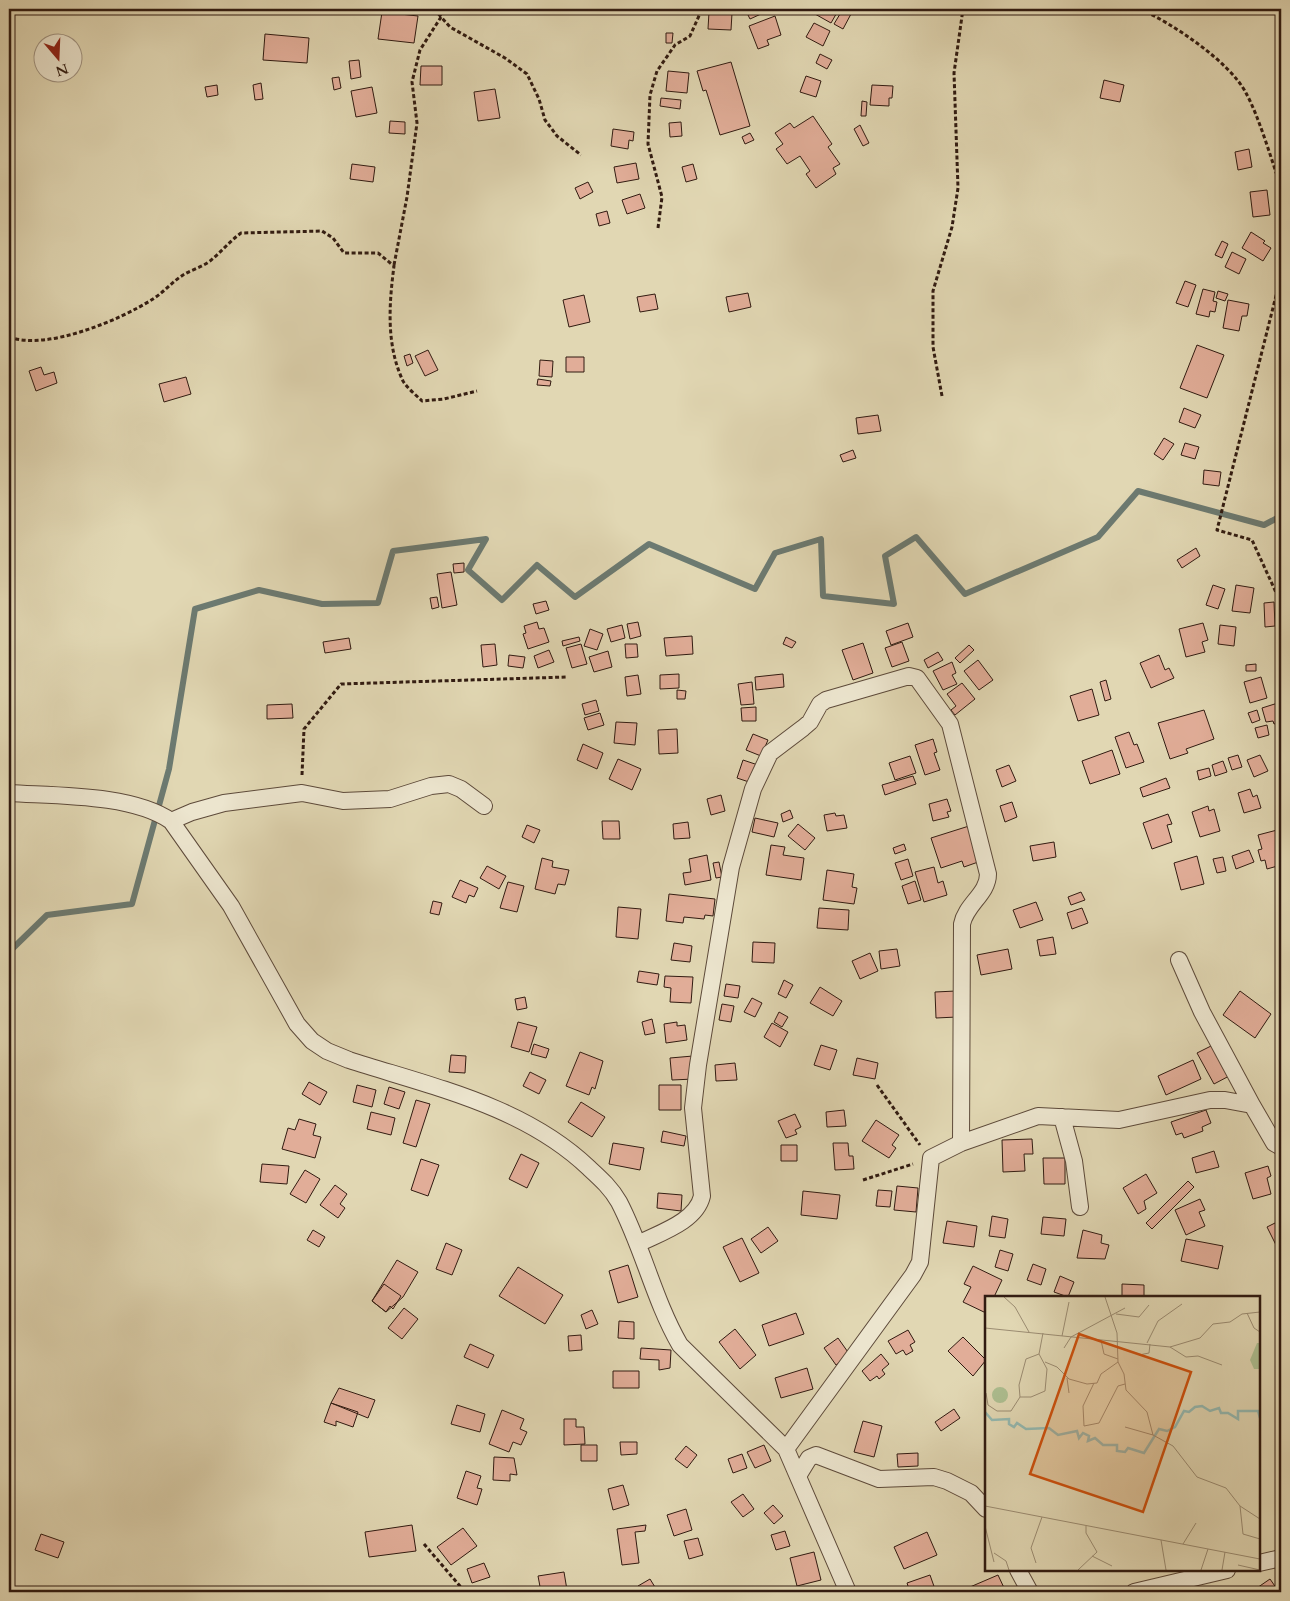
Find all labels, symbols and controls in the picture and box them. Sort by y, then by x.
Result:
north arrow [32,32,82,82]
text: N [53,59,71,81]
inset map [985,1296,1260,1571]

